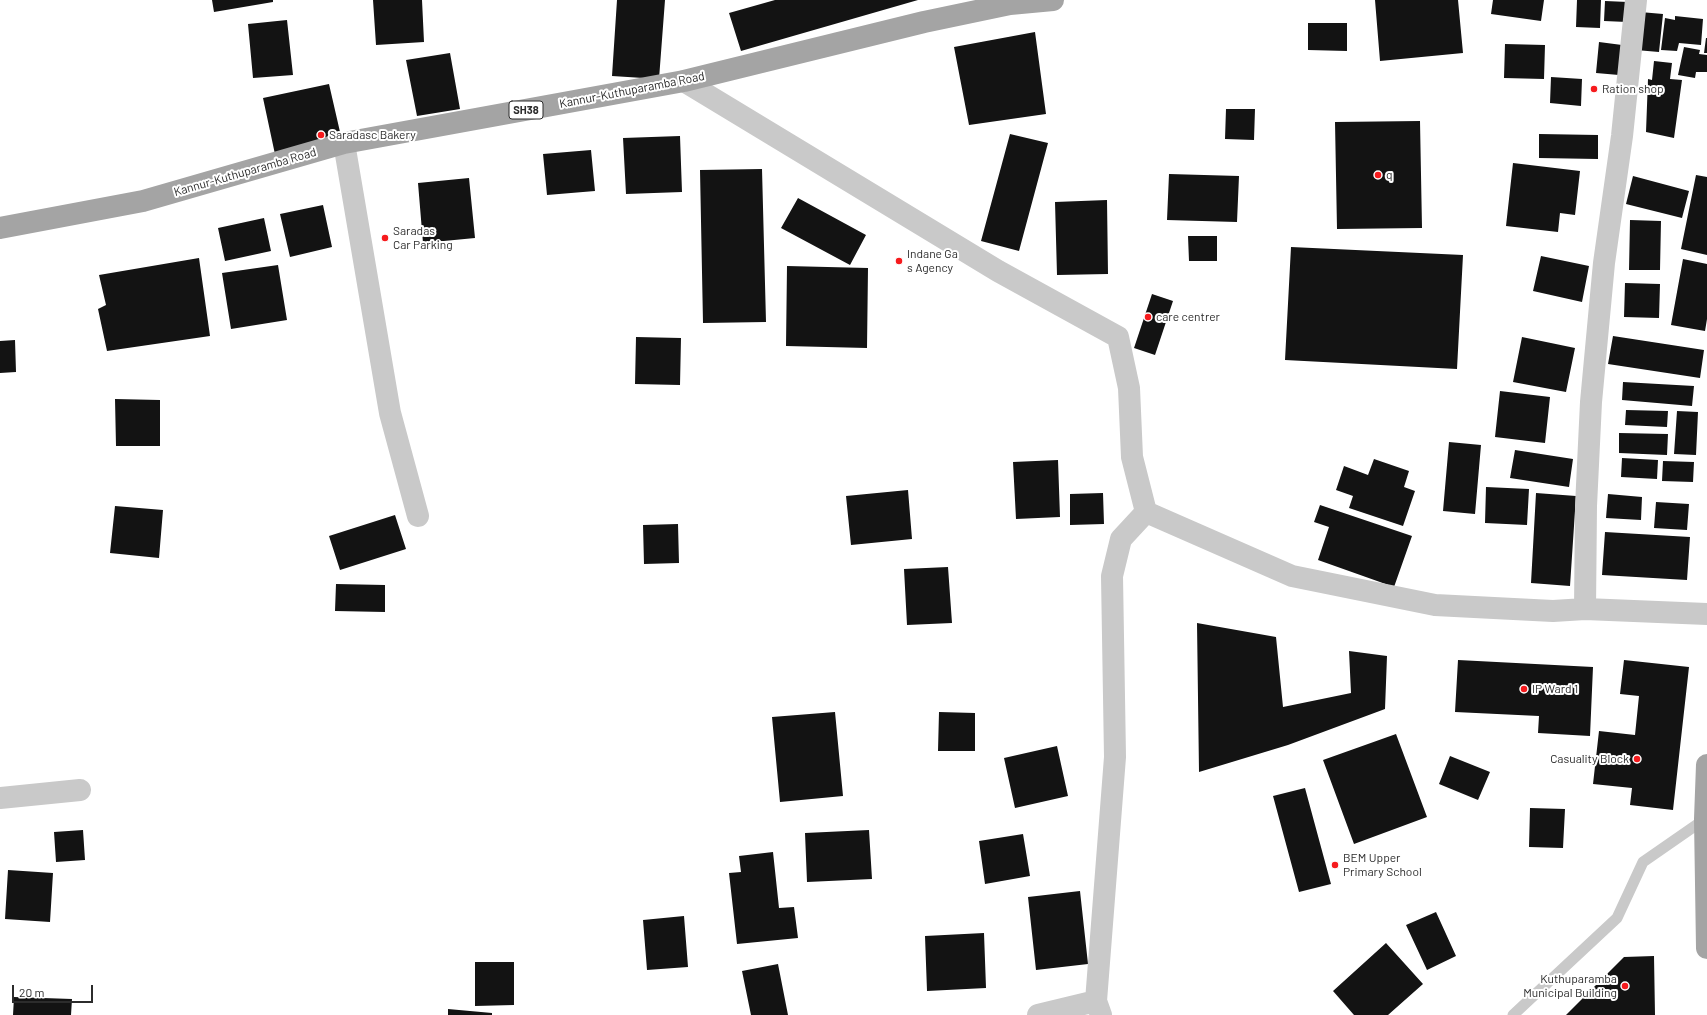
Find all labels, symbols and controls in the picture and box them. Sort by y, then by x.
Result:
street label: Kannur-Kuthuparamba Road [558,69,706,111]
place label: Ration shop [1602,82,1664,96]
marker: Ration shop [1589,84,1599,94]
road number: SH38 [509,101,543,119]
place label: Saradasc Bakery [329,128,416,142]
marker: Saradasc Bakery [316,130,326,140]
street label: Kannur-Kuthuparamba Road [172,145,318,199]
place label: q [1386,168,1393,182]
marker: q [1373,170,1383,180]
place label: Saradas Car Parking [393,224,453,252]
marker: Saradas Car Parking [380,233,390,243]
place label: Indane Ga s Agency [907,247,958,275]
marker: Indane Ga s Agency [894,256,904,266]
place label: care centrer [1156,310,1220,324]
marker: care centrer [1143,312,1153,322]
place label: IP Ward 1 [1532,682,1578,696]
marker: IP Ward 1 [1519,684,1529,694]
place label: Casuality Block [1550,752,1629,766]
marker: Casuality Block [1632,754,1642,764]
place label: BEM Upper Primary School [1343,851,1422,879]
marker: BEM Upper Primary School [1330,860,1340,870]
place label: Kuthuparamba Municipal Building [1523,972,1617,1000]
scale bar [14,977,95,1003]
marker: Kuthuparamba Municipal Building [1620,981,1630,991]
text: 20 m [19,985,45,999]

